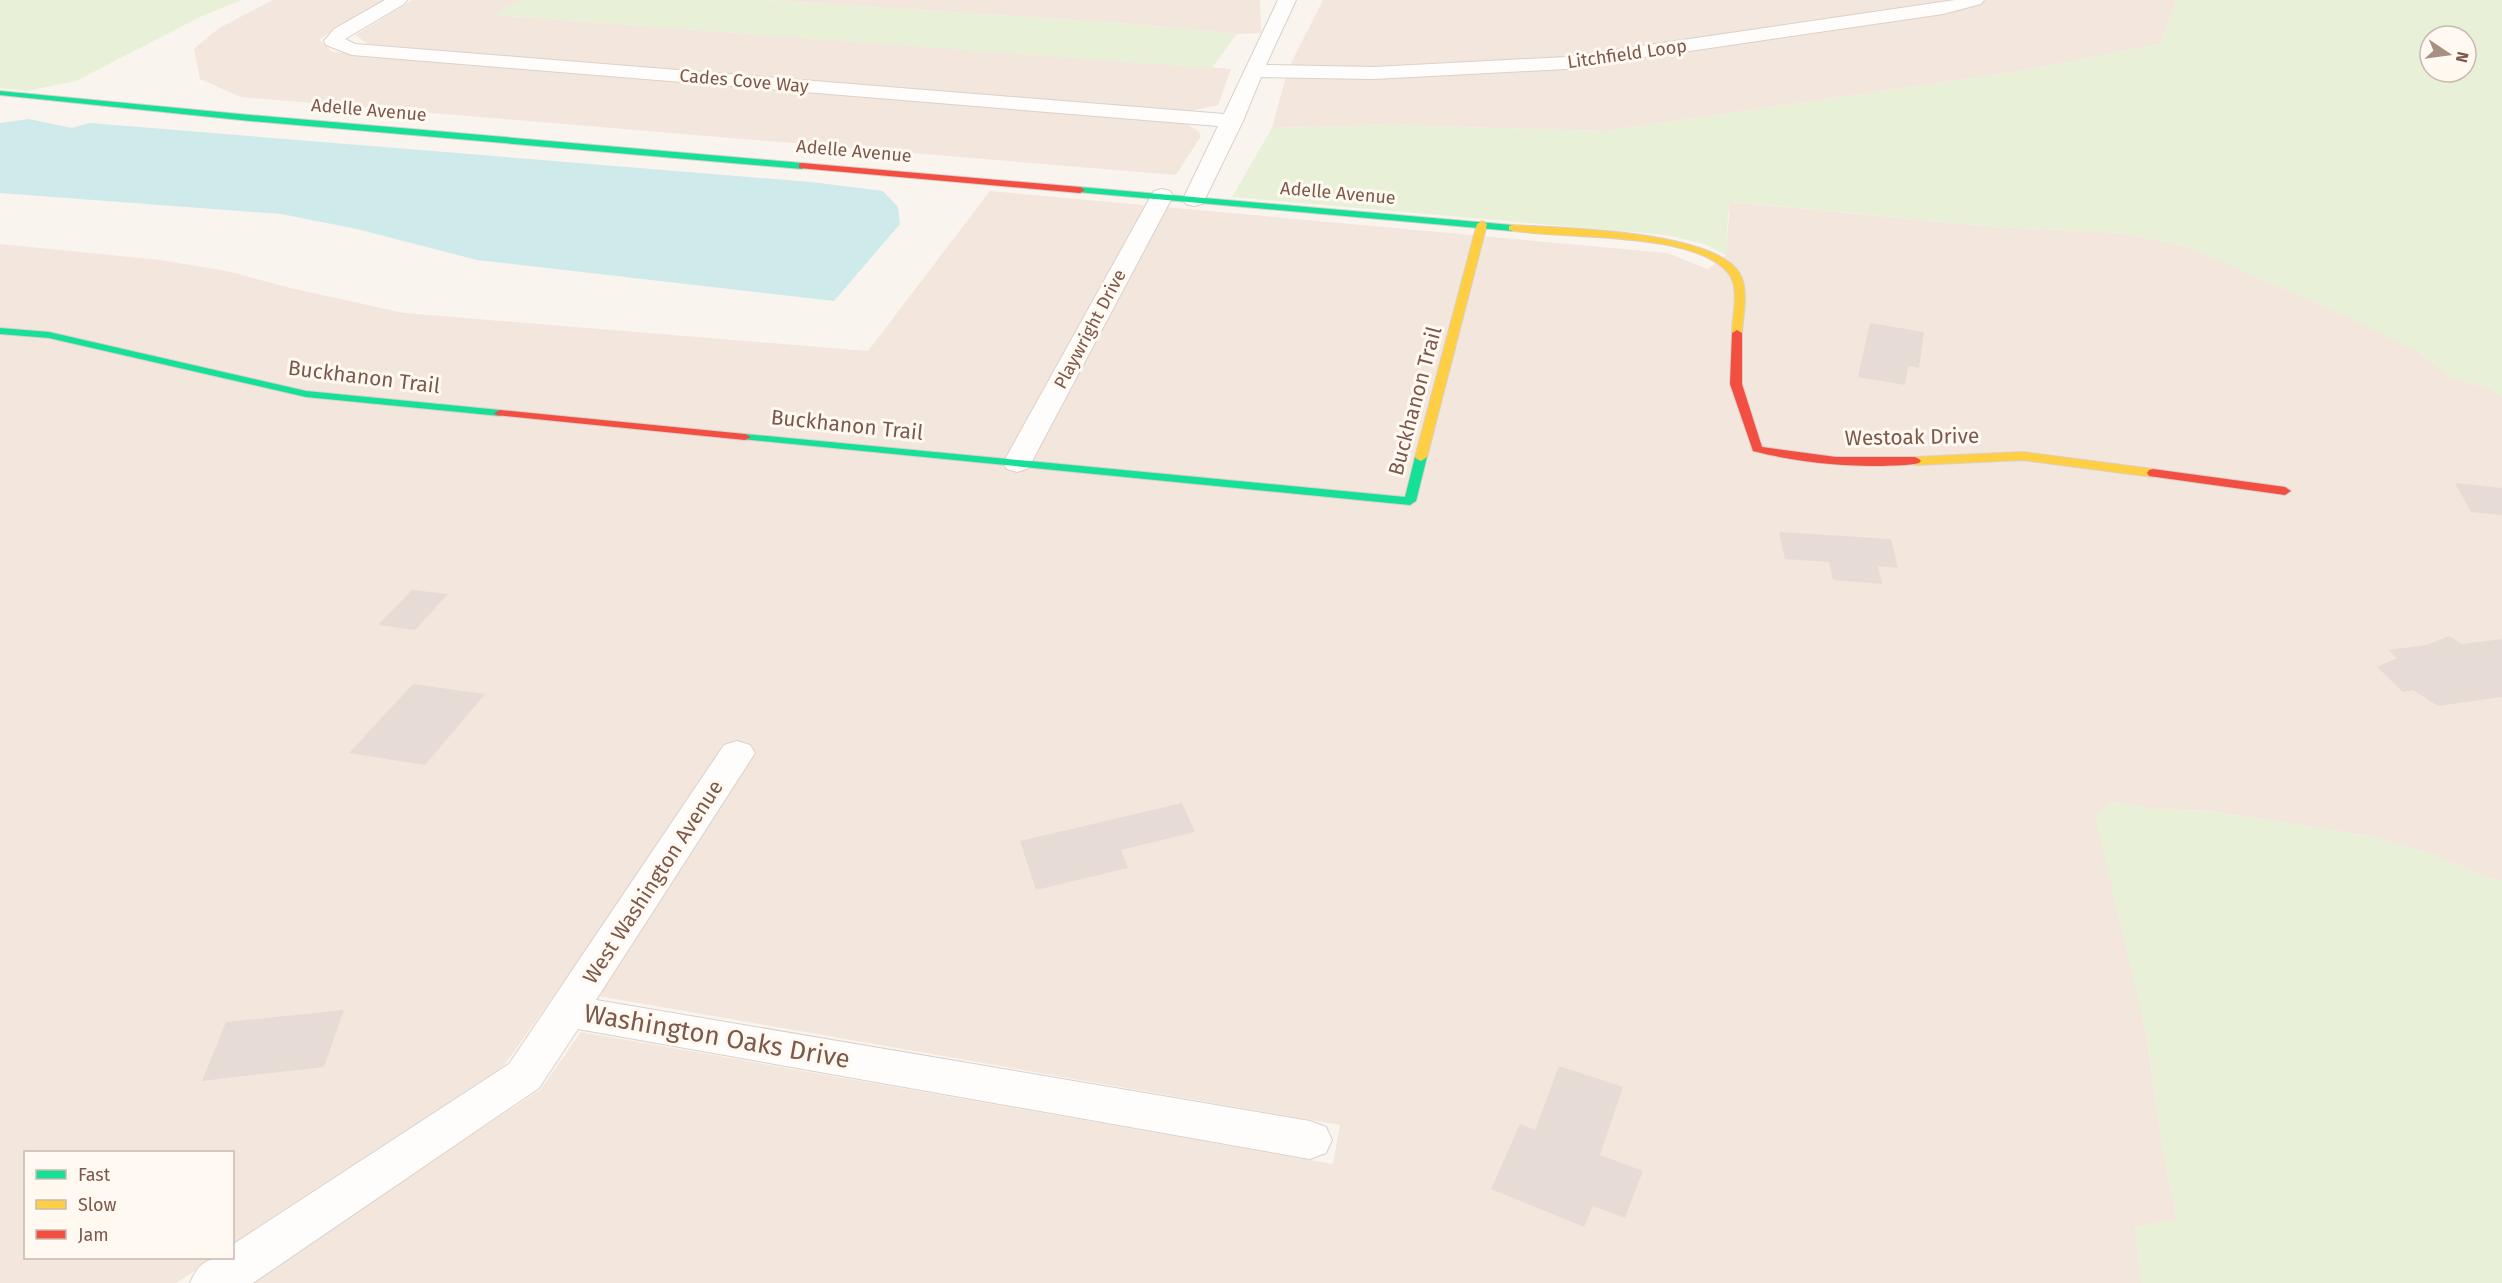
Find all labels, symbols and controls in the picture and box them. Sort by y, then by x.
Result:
north arrow [2418,24,2478,84]
street label: Litchfield Loop [1566,35,1688,73]
text: N [2452,50,2473,65]
street label: Cades Cove Way [678,64,810,98]
street label: Adelle Avenue [310,94,428,126]
street label: Adelle Avenue [795,135,913,167]
street label: Adelle Avenue [1279,177,1397,209]
street label: Playwright Drive [1049,265,1131,393]
street label: Buckhanon Trail [1383,324,1447,478]
street label: Buckhanon Trail [286,355,442,399]
street label: Buckhanon Trail [770,404,924,446]
street label: Westoak Drive [1844,423,1980,451]
street label: West Washington Avenue [577,775,729,989]
street label: Washington Oaks Drive [582,998,852,1075]
legend [24,1151,234,1259]
text: Fast [78,1164,111,1186]
text: Slow [78,1194,117,1216]
text: Jam [78,1224,109,1246]

